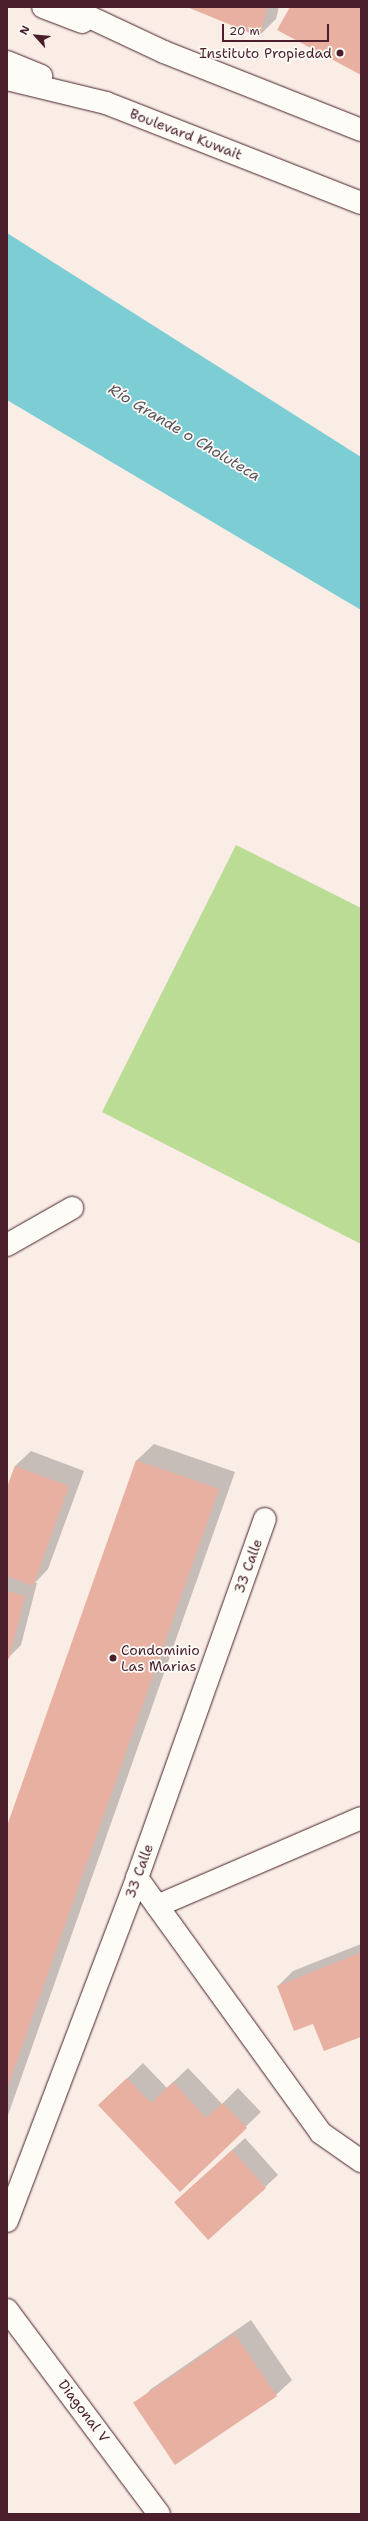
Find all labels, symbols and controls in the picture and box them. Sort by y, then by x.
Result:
north arrow [16,16,56,56]
scale bar [224,16,331,42]
text: N [16,23,34,38]
text: 20 m [229,23,260,39]
place label: Instituto Propiedad [199,45,332,61]
marker: Instituto Propiedad [335,48,345,58]
street label: Boulevard Kuwait [127,105,245,163]
water label: Río Grande o Choluteca [105,381,263,485]
street label: 33 Calle [230,1536,266,1596]
place label: Condominio Las Marias [121,1642,200,1674]
marker: Condominio Las Marias [108,1653,118,1663]
street label: 33 Calle [121,1841,157,1901]
street label: Diagonal V [55,2376,113,2446]

